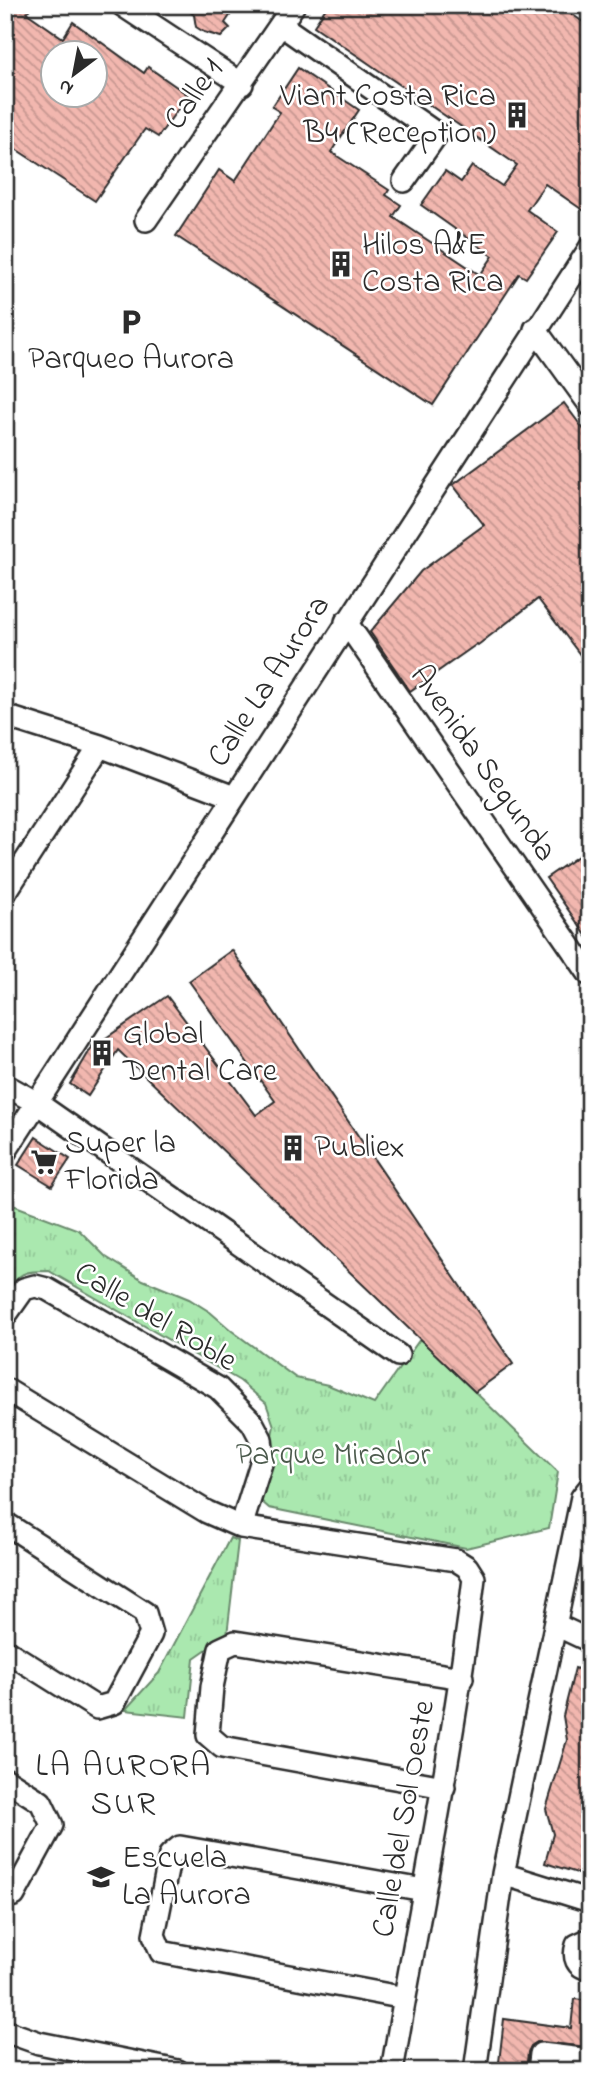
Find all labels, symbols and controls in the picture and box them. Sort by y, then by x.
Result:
north arrow [38,38,108,108]
street label: Calle 1 [153,50,237,140]
text: N [54,71,79,101]
place label: Viant Costa Rica B4 (Reception) [279,74,496,158]
building icon: Viant Costa Rica B4 (Reception) [502,100,532,130]
place label: Hilos A&E Costa Rica [362,223,503,307]
building icon: Hilos A&E Costa Rica [326,249,356,279]
parking icon: Parqueo Aurora [116,307,146,337]
place label: Parqueo Aurora [28,337,234,384]
street label: Calle La Aurora [197,587,343,777]
street label: Avenida Segunda [397,656,567,872]
place label: Global Dental Care [122,1012,278,1096]
building icon: Global Dental Care [87,1038,117,1068]
place label: Super la Florida [64,1121,176,1205]
place label: Publiex [314,1125,405,1172]
building icon: Publiex [278,1133,308,1163]
supermarket icon: Super la Florida [29,1147,59,1177]
street label: Calle del Roble [65,1251,246,1386]
park label: Parque Mirador [236,1433,430,1480]
street label: Calle del Sol Oeste [361,1696,449,1941]
district label: LA AURORA SUR [36,1743,212,1829]
place label: Escuela La Aurora [122,1836,251,1920]
school or university icon: Escuela La Aurora [86,1862,116,1892]

